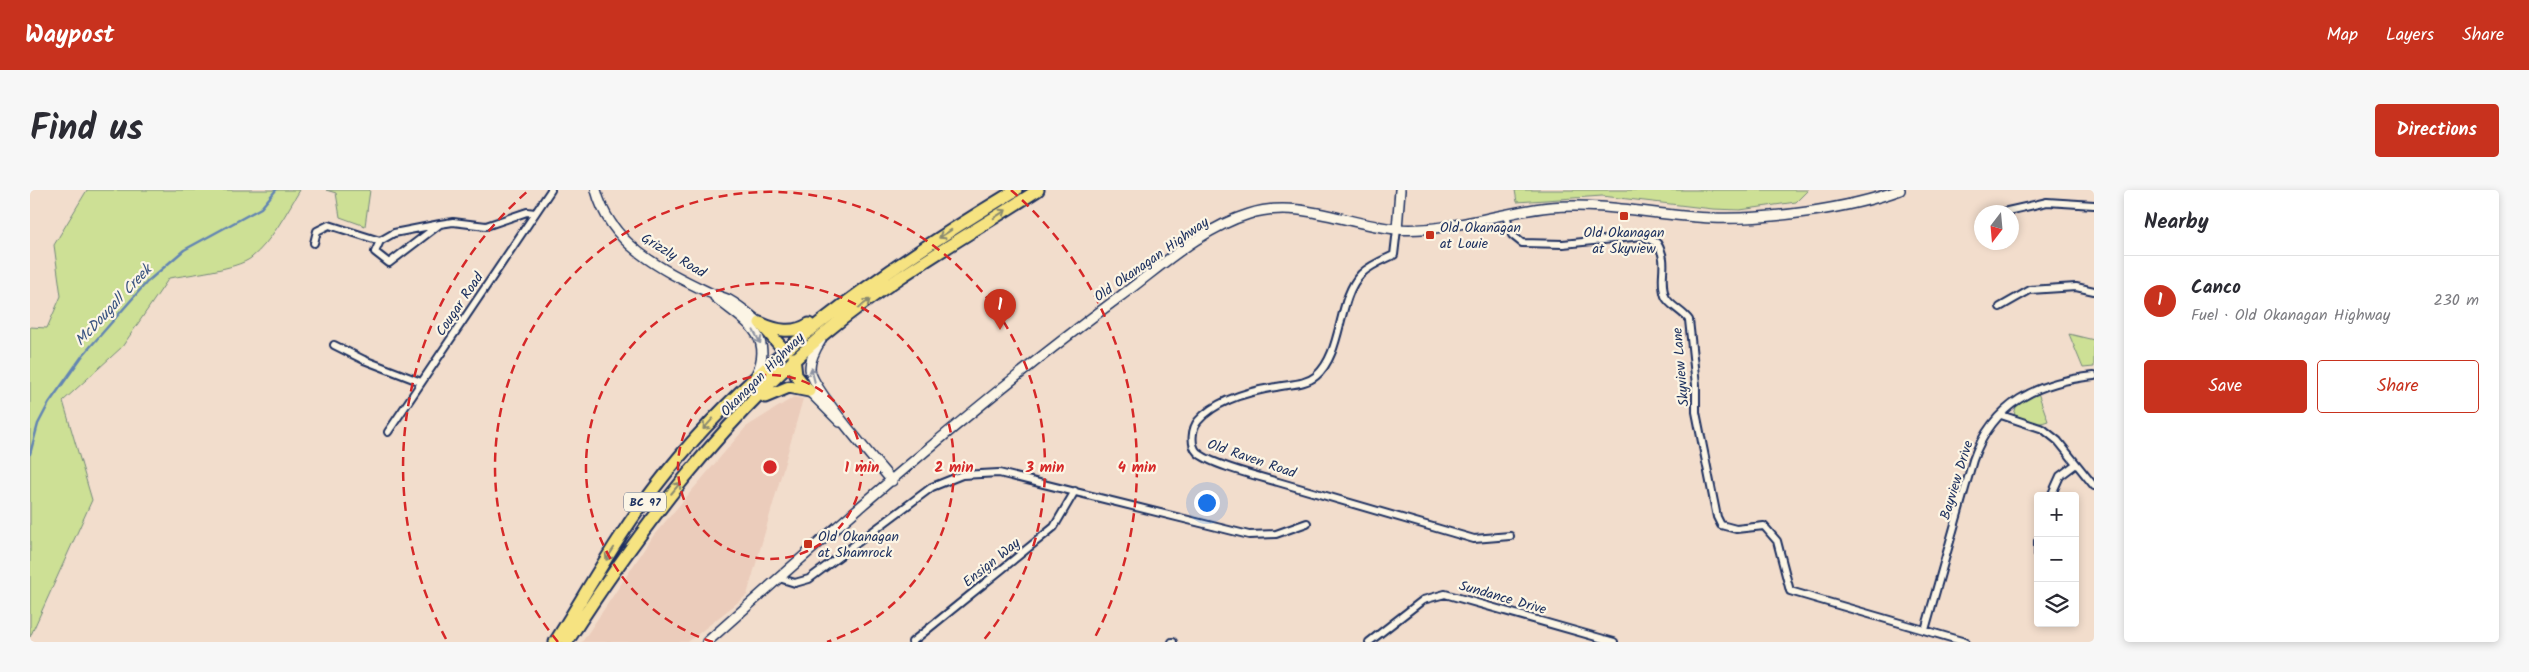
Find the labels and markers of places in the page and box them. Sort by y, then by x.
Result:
marker: Old Okanagan at Skyview [1618,210,1630,222]
place label: Old Okanagan at Louie [1440,217,1521,255]
place label: Old Okanagan at Skyview [1583,222,1665,260]
marker: Old Okanagan at Louie [1424,229,1436,241]
pin: 1 [984,289,1016,330]
centre of rings [761,458,779,476]
place label: Old Okanagan at Shamrock [818,526,899,564]
marker: Old Okanagan at Shamrock [802,538,814,550]

